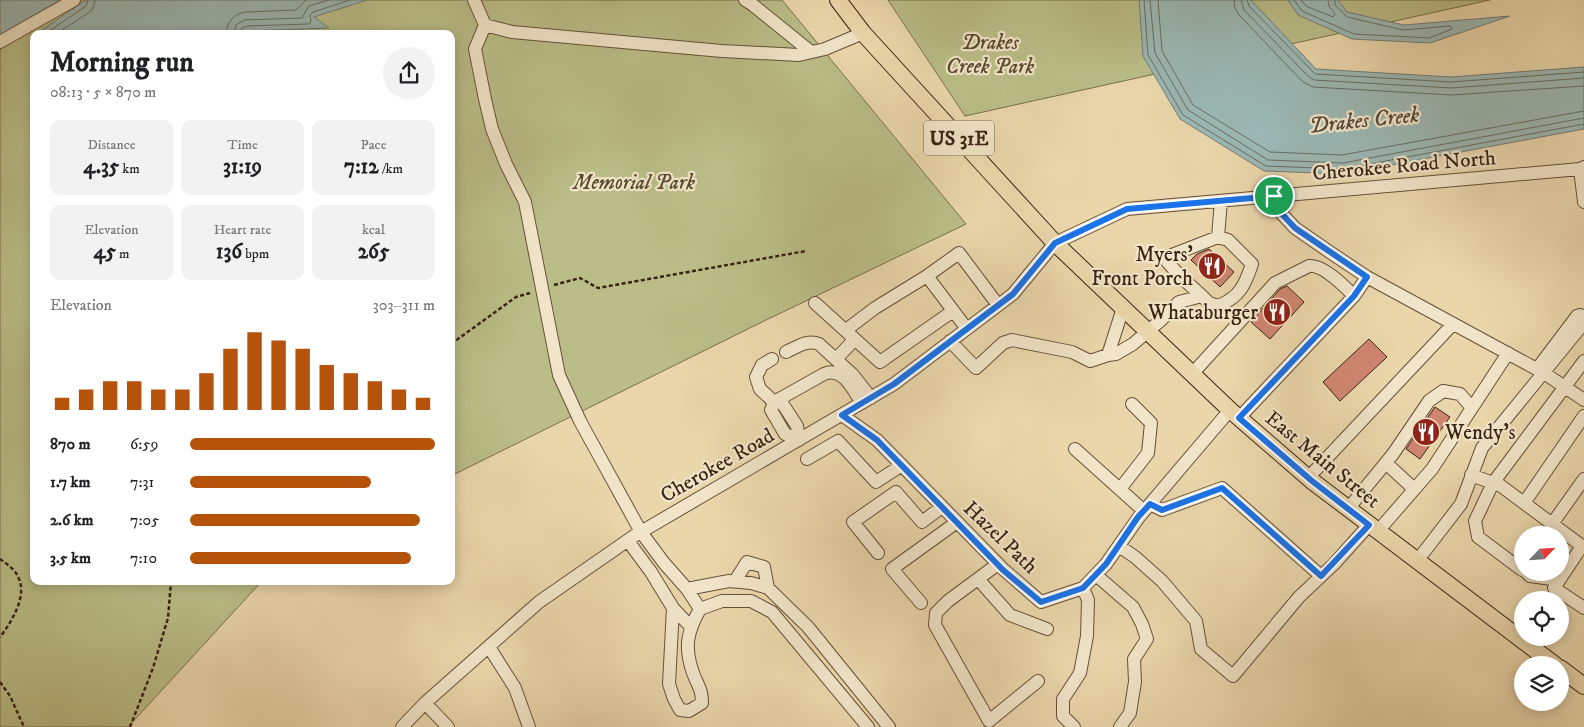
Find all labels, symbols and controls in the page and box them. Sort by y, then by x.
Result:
park label: Drakes Creek Park [946,30,1034,80]
text: Morning run [50,45,194,80]
button: share [383,47,435,99]
text: 08:13 · 5 × 870 m [50,82,156,102]
water label: Drakes Creek [1308,101,1421,140]
road number: US 31E [924,120,994,156]
text: Distance [87,136,136,154]
text: Time [227,136,258,154]
text: Pace [361,136,386,154]
street label: Cherokee Road North [1311,145,1497,187]
text: 4.35 [83,154,119,180]
text: 31:19 [223,154,262,180]
text: 7:12 [344,154,379,180]
text: km [119,160,140,178]
text: /km [379,160,403,178]
park label: Memorial Park [571,170,695,196]
pin [1253,175,1295,217]
icon: arrive [1260,182,1288,210]
text: Elevation [84,221,139,239]
text: Heart rate [214,221,271,239]
text: kcal [362,221,385,239]
text: 45 [94,239,116,265]
text: 136 [216,239,242,265]
text: 265 [358,239,389,265]
place label: Myers' Front Porch [1091,242,1193,292]
text: m [116,245,129,263]
text: bpm [242,245,269,263]
restaurant icon: Myers' Front Porch [1197,251,1227,281]
text: Elevation [50,295,112,315]
text: 303–311 m [373,295,435,315]
restaurant icon: Whataburger [1262,297,1292,327]
place label: Whataburger [1147,300,1258,326]
street label: East Main Street [1260,405,1385,514]
restaurant icon: Wendy's [1411,417,1441,447]
place label: Wendy's [1444,420,1516,446]
street label: Cherokee Road [656,423,780,509]
text: 870 m [50,434,91,454]
text: 6:59 [130,434,158,454]
text: 1.7 km [50,472,91,492]
text: 7:31 [130,472,154,492]
street label: Hazel Path [957,496,1043,580]
text: 2.6 km [50,510,94,530]
text: 7:05 [130,510,159,530]
north arrow [1514,526,1569,581]
map controls [1514,526,1569,711]
text: 3.5 km [50,548,91,568]
text: 7:10 [130,548,157,568]
button: locate [1514,591,1569,646]
button: layers [1514,656,1569,711]

